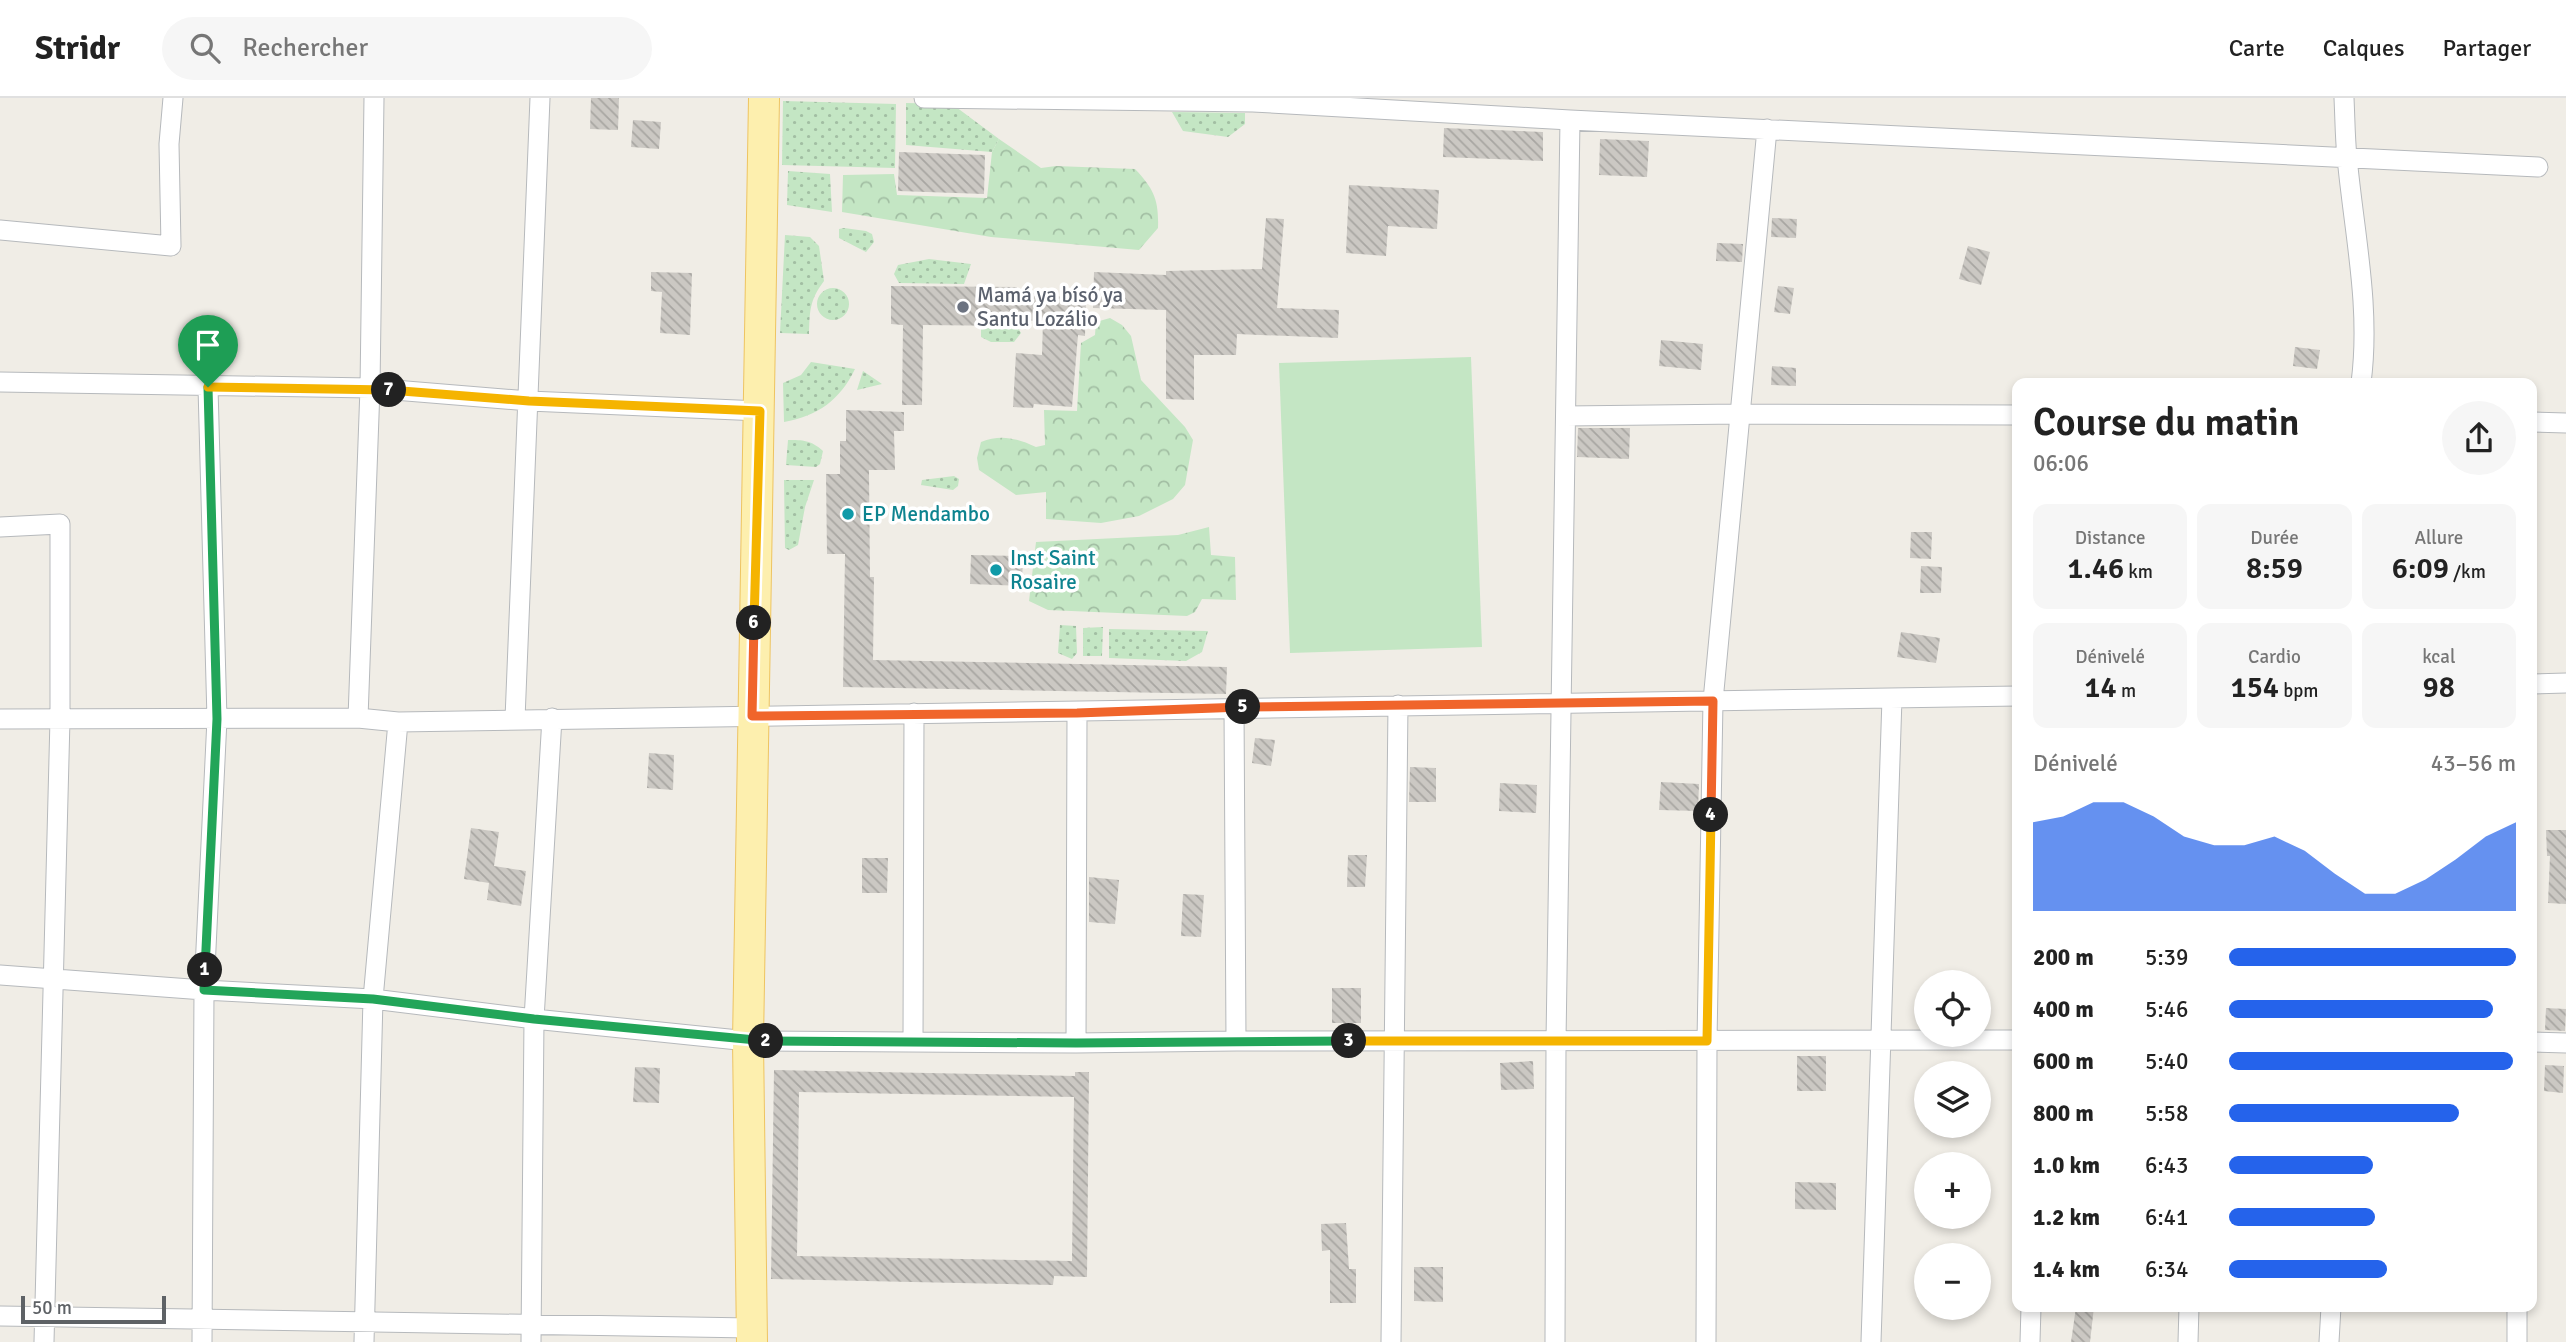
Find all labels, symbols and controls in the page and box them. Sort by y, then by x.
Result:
search box [162,17,652,80]
text: Stridr [35,28,120,69]
icon: search [186,29,224,67]
text: Rechercher [242,32,368,64]
text: Carte [2229,33,2285,63]
text: Calques [2323,33,2404,63]
text: Partager [2442,33,2531,63]
place label: Mamá ya bísó ya Santu Lozálio [977,282,1123,332]
marker: Mamá ya bísó ya Santu Lozálio [955,299,971,315]
pin [178,315,238,387]
icon: arrive [189,326,227,364]
pin: 7 [372,372,406,408]
text: 7 [383,377,394,401]
text: Course du matin [2033,399,2300,446]
button: share [2442,401,2516,475]
text: 06:06 [2033,449,2089,478]
place label: EP Mendambo [862,501,990,527]
marker: EP Mendambo [840,506,856,522]
text: Distance [2075,526,2146,550]
text: Durée [2250,526,2299,550]
text: Allure [2414,526,2463,550]
place label: Inst Saint Rosaire [1010,545,1096,595]
text: 1.46 [2067,550,2124,587]
text: 8:59 [2246,550,2303,587]
text: 6:09 [2392,550,2449,587]
text: km [2124,560,2153,584]
text: /km [2449,560,2486,584]
marker: Inst Saint Rosaire [988,562,1004,578]
pin: 6 [736,606,772,640]
text: 6 [748,610,759,634]
text: Dénivelé [2075,645,2145,669]
text: Cardio [2248,645,2301,669]
text: kcal [2422,645,2455,669]
text: 14 [2084,669,2117,706]
text: 154 [2230,669,2279,706]
text: 98 [2423,669,2455,706]
text: m [2117,679,2136,703]
text: bpm [2279,679,2319,703]
pin: 5 [1226,690,1260,724]
text: 5 [1237,694,1248,718]
text: Dénivelé [2033,749,2118,778]
text: 43–56 m [2431,749,2516,778]
pin: 4 [1694,798,1728,832]
text: 4 [1705,802,1716,826]
text: 200 m [2033,943,2094,972]
text: 5:39 [2145,943,2188,972]
pin: 1 [188,952,222,988]
text: 1 [199,957,210,981]
map controls [1914,970,1991,1320]
button: locate [1914,970,1991,1047]
text: 400 m [2033,995,2094,1024]
text: 5:46 [2145,995,2188,1024]
pin: 2 [748,1024,784,1058]
pin: 3 [1332,1024,1366,1058]
text: 2 [760,1028,771,1052]
text: 3 [1343,1028,1354,1052]
text: 600 m [2033,1047,2094,1076]
text: 5:40 [2145,1047,2188,1076]
button: layers [1914,1061,1991,1138]
text: 800 m [2033,1099,2094,1128]
text: 5:58 [2145,1099,2188,1128]
text: 1.0 km [2033,1151,2100,1180]
text: 6:43 [2145,1151,2188,1180]
button: + [1914,1152,1991,1229]
text: 1.2 km [2033,1203,2100,1232]
text: 6:41 [2145,1203,2188,1232]
button: − [1914,1243,1991,1320]
text: 1.4 km [2033,1255,2100,1284]
text: 6:34 [2145,1255,2188,1284]
scale bar [21,1293,166,1325]
text: 50 m [32,1296,72,1320]

